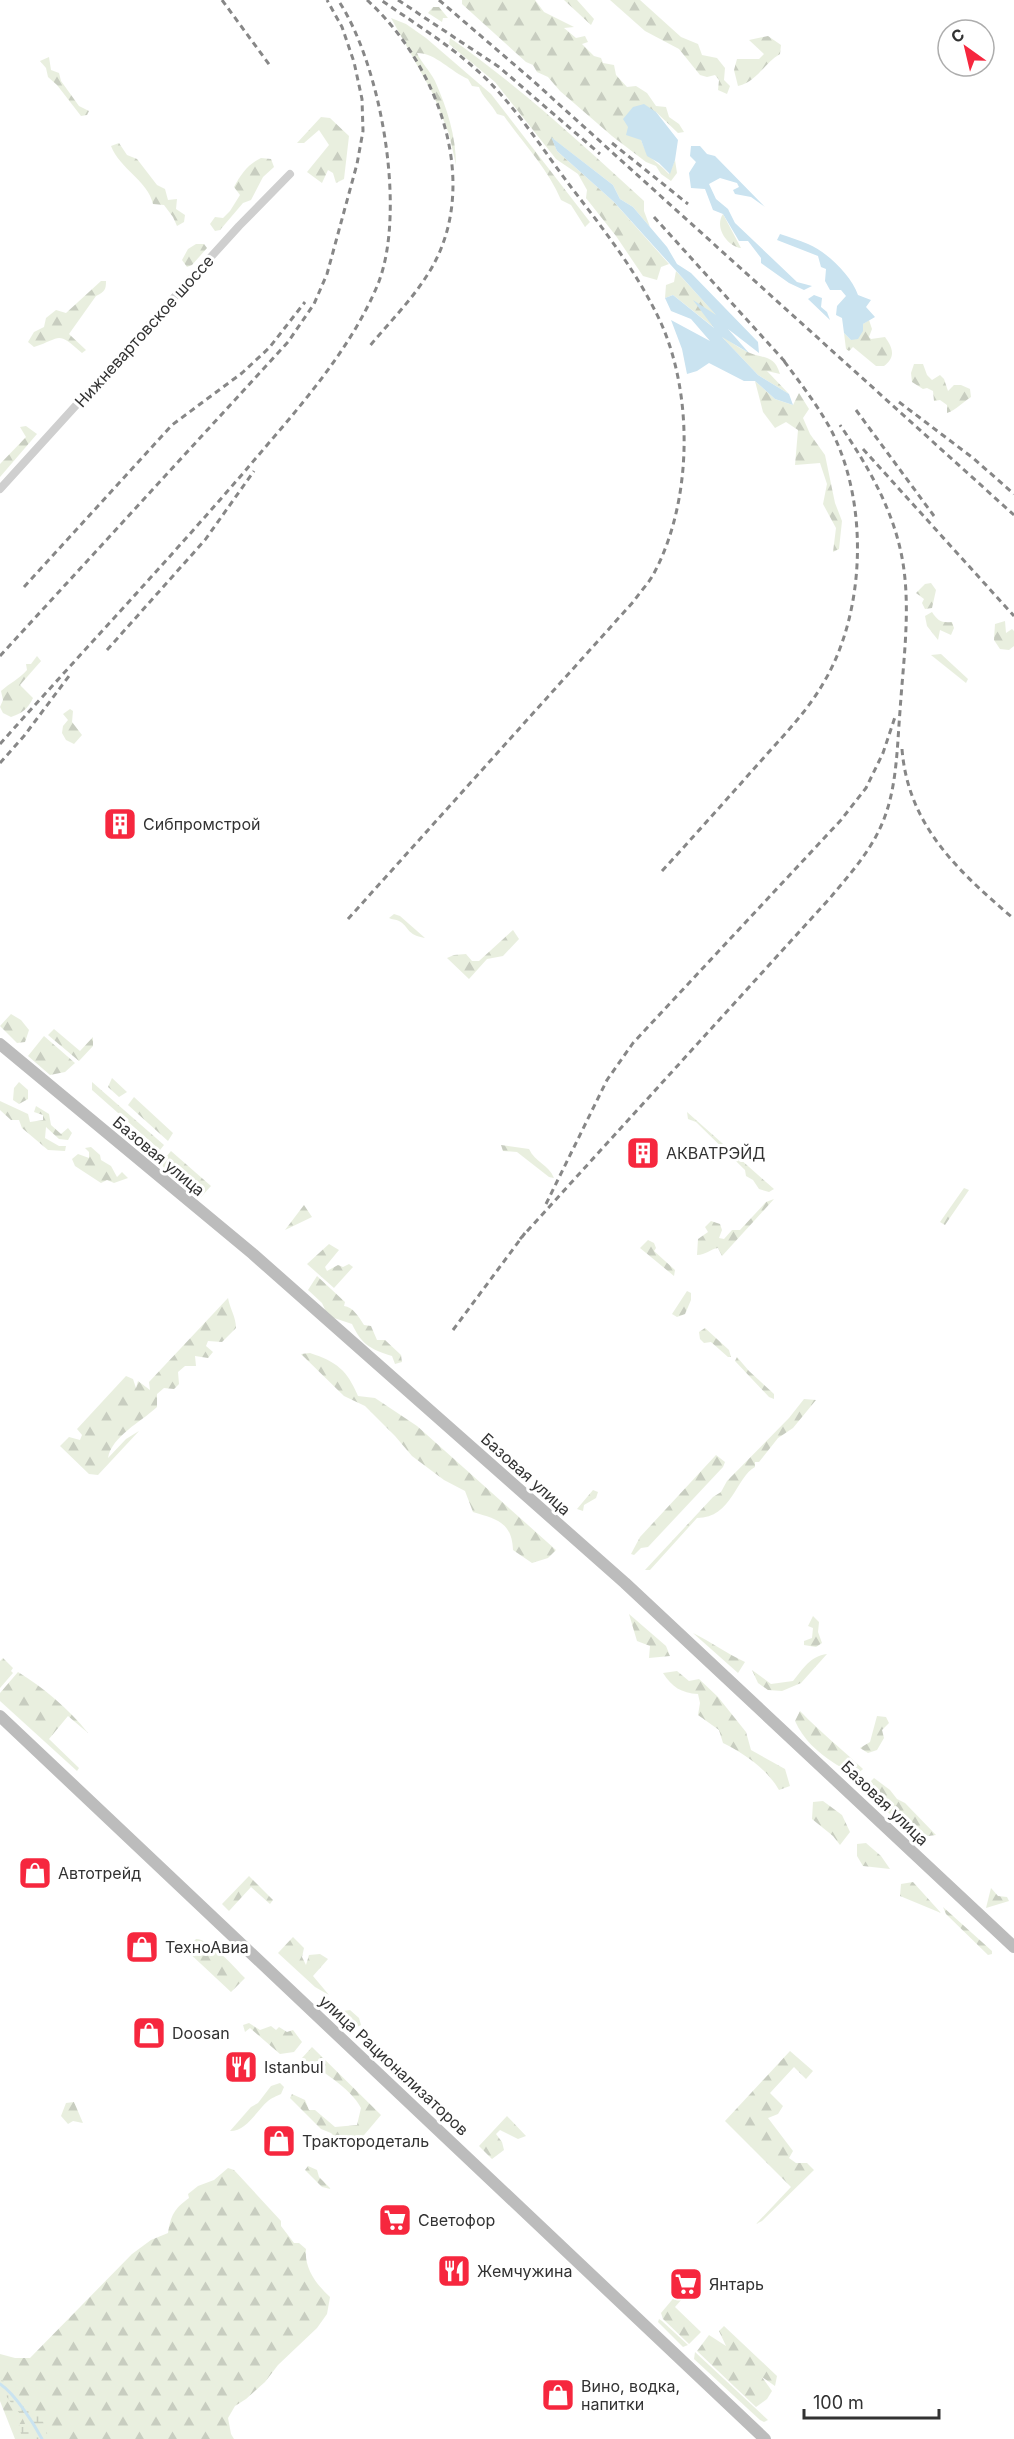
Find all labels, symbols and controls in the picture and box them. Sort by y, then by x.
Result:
north arrow [936,18,996,78]
text: С [947,24,968,47]
street label: Нижневартовское шоссе [70,251,218,411]
building icon: Сибпромстрой [102,806,138,842]
place label: Сибпромстрой [143,814,260,834]
street label: Базовая улица [109,1112,209,1200]
building icon: АКВАТРЭЙД [625,1135,661,1171]
place label: АКВАТРЭЙД [666,1143,765,1163]
street label: Базовая улица [477,1429,575,1519]
street label: Базовая улица [837,1756,933,1850]
shop icon: Автотрейд [17,1855,53,1891]
place label: Автотрейд [58,1863,141,1883]
shop icon: ТехноАвиа [124,1929,160,1965]
place label: ТехноАвиа [165,1937,249,1957]
street label: улица Рационализаторов [315,1991,473,2139]
shop icon: Doosan [131,2015,167,2051]
place label: Doosan [172,2023,230,2043]
restaurant icon: Istanbul [223,2049,259,2085]
place label: Istanbul [264,2057,324,2077]
shop icon: Трактородеталь [261,2123,297,2159]
place label: Трактородеталь [302,2131,429,2151]
supermarket icon: Светофор [377,2202,413,2238]
place label: Светофор [418,2210,495,2230]
restaurant icon: Жемчужина [436,2253,472,2289]
place label: Жемчужина [477,2261,572,2281]
supermarket icon: Янтарь [668,2266,704,2302]
place label: Янтарь [709,2274,764,2294]
place label: Вино, водка, напитки [581,2376,680,2414]
shop icon: Вино, водка, напитки [540,2377,576,2413]
scale bar [804,2382,939,2420]
text: 100 m [813,2392,864,2413]

